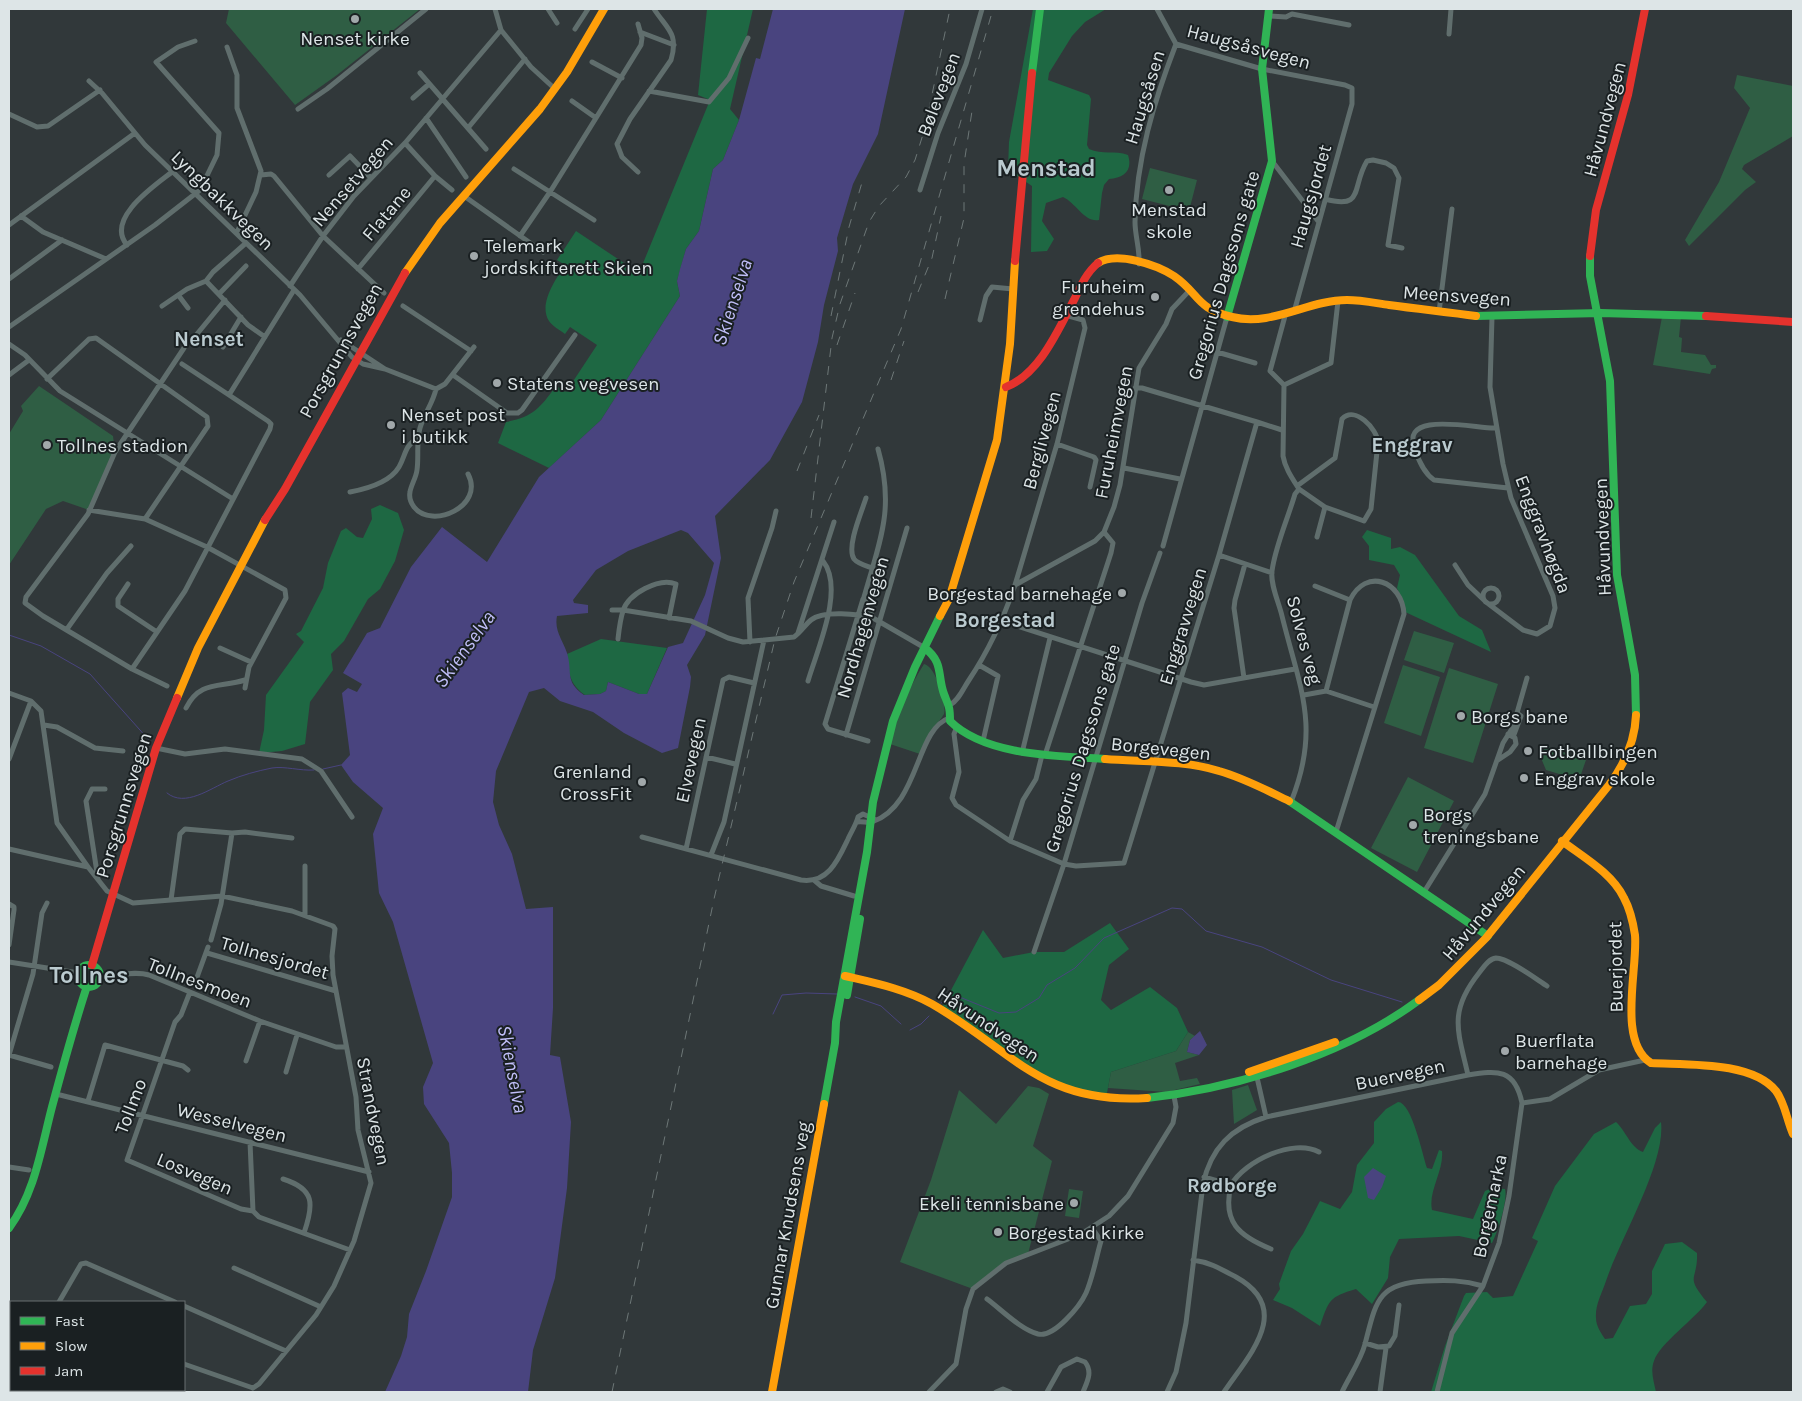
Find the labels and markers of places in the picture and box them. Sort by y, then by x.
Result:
marker: Nenset kirke [349,13,361,25]
place label: Nenset kirke [300,28,410,50]
marker: Menstad skole [1163,184,1175,196]
place label: Menstad skole [1131,199,1207,243]
place label: Telemark jordskifterett Skien [482,235,653,279]
marker: Telemark jordskifterett Skien [468,250,480,262]
place label: Furuheim grendehus [1052,276,1145,320]
marker: Furuheim grendehus [1149,291,1161,303]
place label: Statens vegvesen [507,373,660,395]
marker: Statens vegvesen [491,377,503,389]
place label: Nenset post i butikk [401,404,505,448]
marker: Nenset post i butikk [385,419,397,431]
place label: Tollnes stadion [57,435,188,457]
marker: Tollnes stadion [41,439,53,451]
place label: Borgestad barnehage [927,583,1112,605]
marker: Borgestad barnehage [1116,587,1128,599]
place label: Borgs bane [1471,706,1568,728]
marker: Borgs bane [1455,710,1467,722]
place label: Fotballbingen [1538,741,1658,763]
marker: Fotballbingen [1522,745,1534,757]
place label: Grenland CrossFit [553,761,632,805]
place label: Enggrav skole [1534,768,1655,790]
marker: Enggrav skole [1518,772,1530,784]
marker: Grenland CrossFit [636,776,648,788]
place label: Borgs treningsbane [1423,804,1539,848]
marker: Borgs treningsbane [1407,819,1419,831]
place label: Buerflata barnehage [1515,1030,1607,1074]
marker: Buerflata barnehage [1499,1045,1511,1057]
place label: Ekeli tennisbane [919,1193,1064,1215]
marker: Ekeli tennisbane [1068,1197,1080,1209]
place label: Borgestad kirke [1008,1222,1144,1244]
marker: Borgestad kirke [992,1226,1004,1238]

